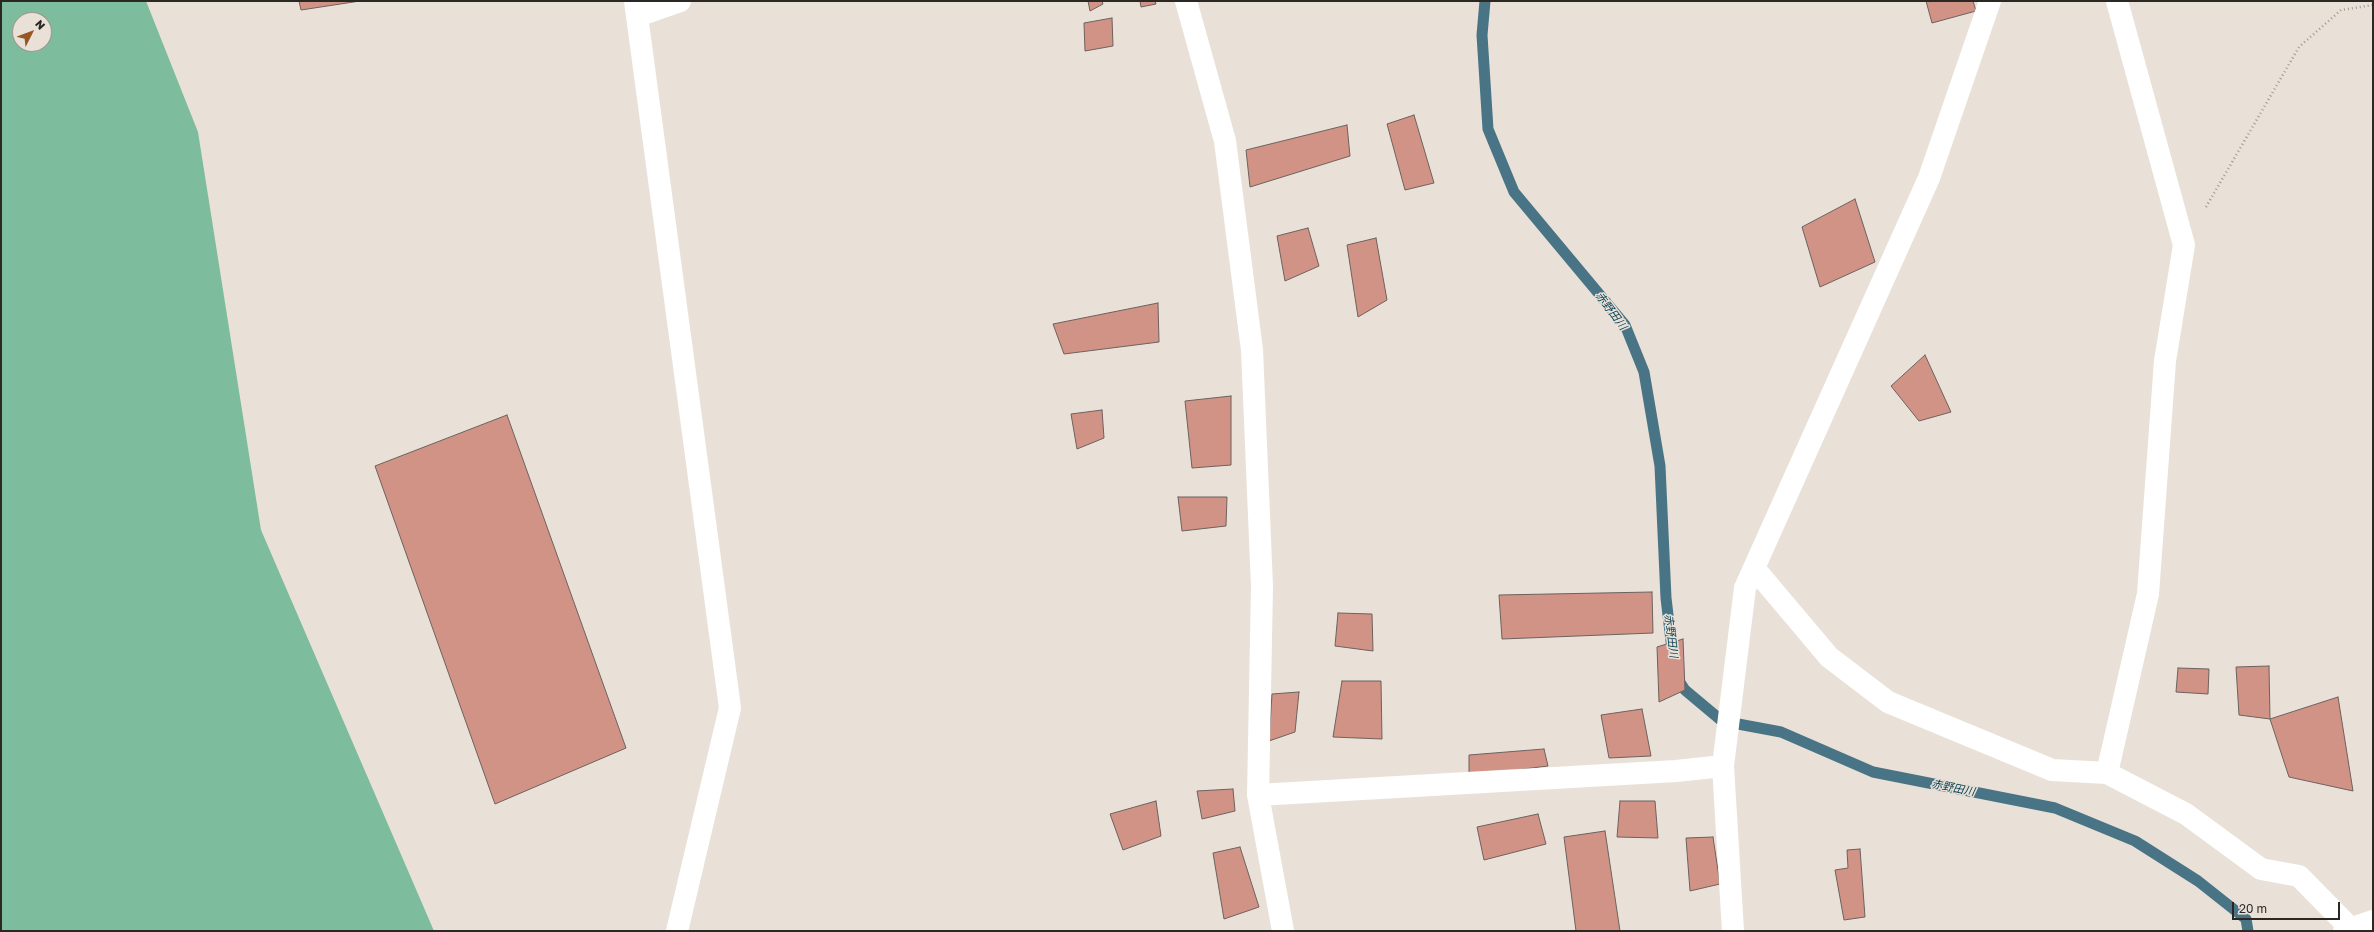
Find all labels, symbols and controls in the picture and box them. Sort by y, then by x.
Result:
north arrow [12,12,52,52]
text: N [33,17,48,32]
water label: 赤野田川 [1592,289,1630,333]
water label: 赤野田川 [1662,613,1680,659]
water label: 赤野田川 [1930,777,1976,799]
scale bar [2234,894,2342,920]
text: 20 m [2239,901,2267,916]

